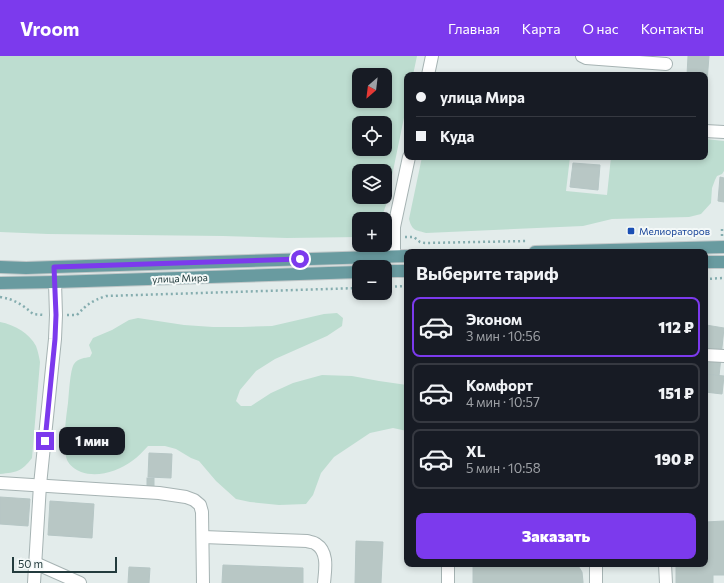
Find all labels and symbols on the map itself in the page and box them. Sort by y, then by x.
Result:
north arrow [352,68,392,108]
place label: Мелиораторов [639,225,710,237]
marker: Мелиораторов [626,226,636,236]
route start [291,250,309,268]
street label: улица Мира [152,271,208,285]
callout: 1 мин [59,427,125,455]
route end [36,432,54,450]
scale bar [12,555,117,574]

